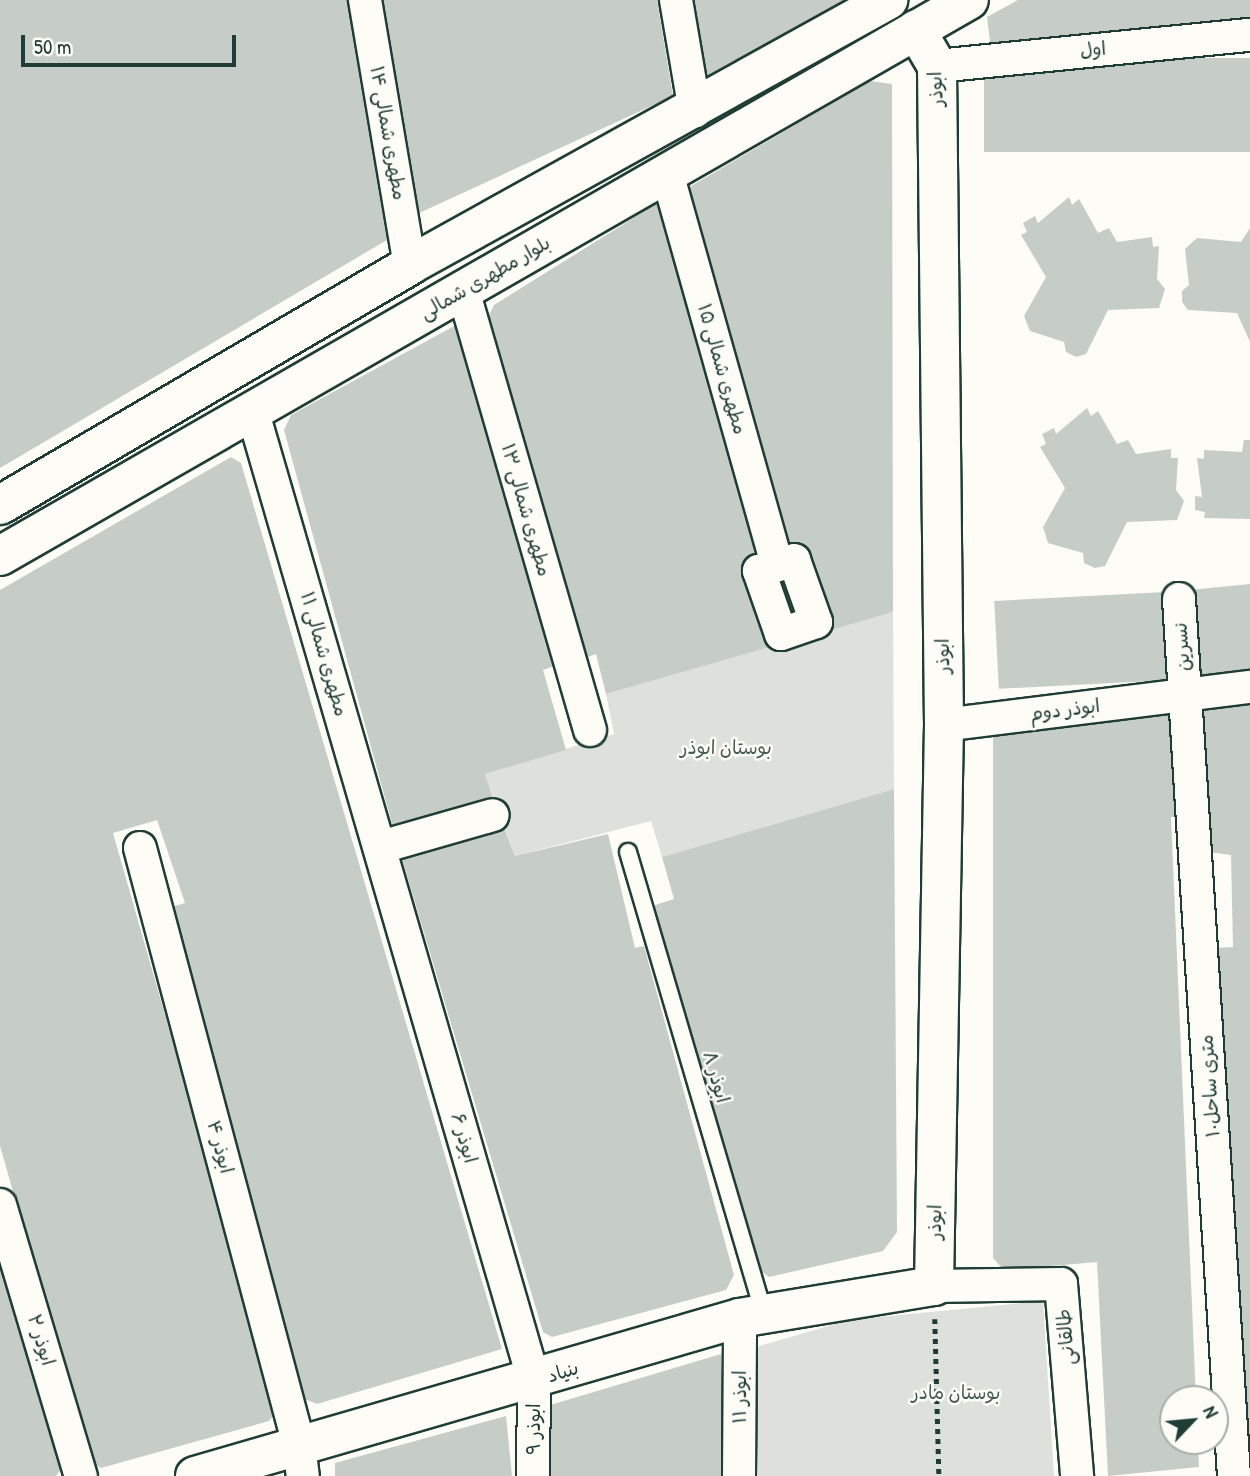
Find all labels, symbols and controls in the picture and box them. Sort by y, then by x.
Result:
scale bar [24,21,240,65]
text: 50 m [34,32,71,61]
street label: اول [1079,37,1107,63]
street label: مطهری شمالی ۱۴ [365,64,411,202]
street label: ابوذر [924,71,948,107]
street label: بلوار مطهری شمالی [416,231,554,325]
street label: مطهری شمالی ۱۵ [692,301,752,437]
street label: مطهری شمالی ۱۳ [496,441,556,579]
street label: مطهری شمالی ۱۱ [295,589,353,719]
street label: نسرین [1169,622,1195,672]
street label: ابوذر [931,638,955,674]
street label: ابوذر دوم [1029,694,1101,726]
park label: بوستان ابوذر [680,737,772,759]
street label: ۱۰متری ساحل [1195,1034,1225,1138]
street label: ابوذر ۸ [698,1048,734,1106]
street label: ابوذر ۶ [446,1110,482,1166]
street label: ابوذر ۴ [202,1118,238,1176]
street label: ابوذر [923,1204,947,1240]
street label: طالقانی [1052,1308,1080,1366]
street label: ابوذر ۲ [22,1312,60,1368]
street label: بنیاد [545,1357,581,1387]
street label: ابوذر ۱۱ [729,1370,751,1424]
park label: بوستان مادر [911,1382,1001,1404]
north arrow [1159,1385,1229,1455]
text: N [1197,1401,1225,1422]
street label: ابوذر ۹ [523,1403,545,1455]

